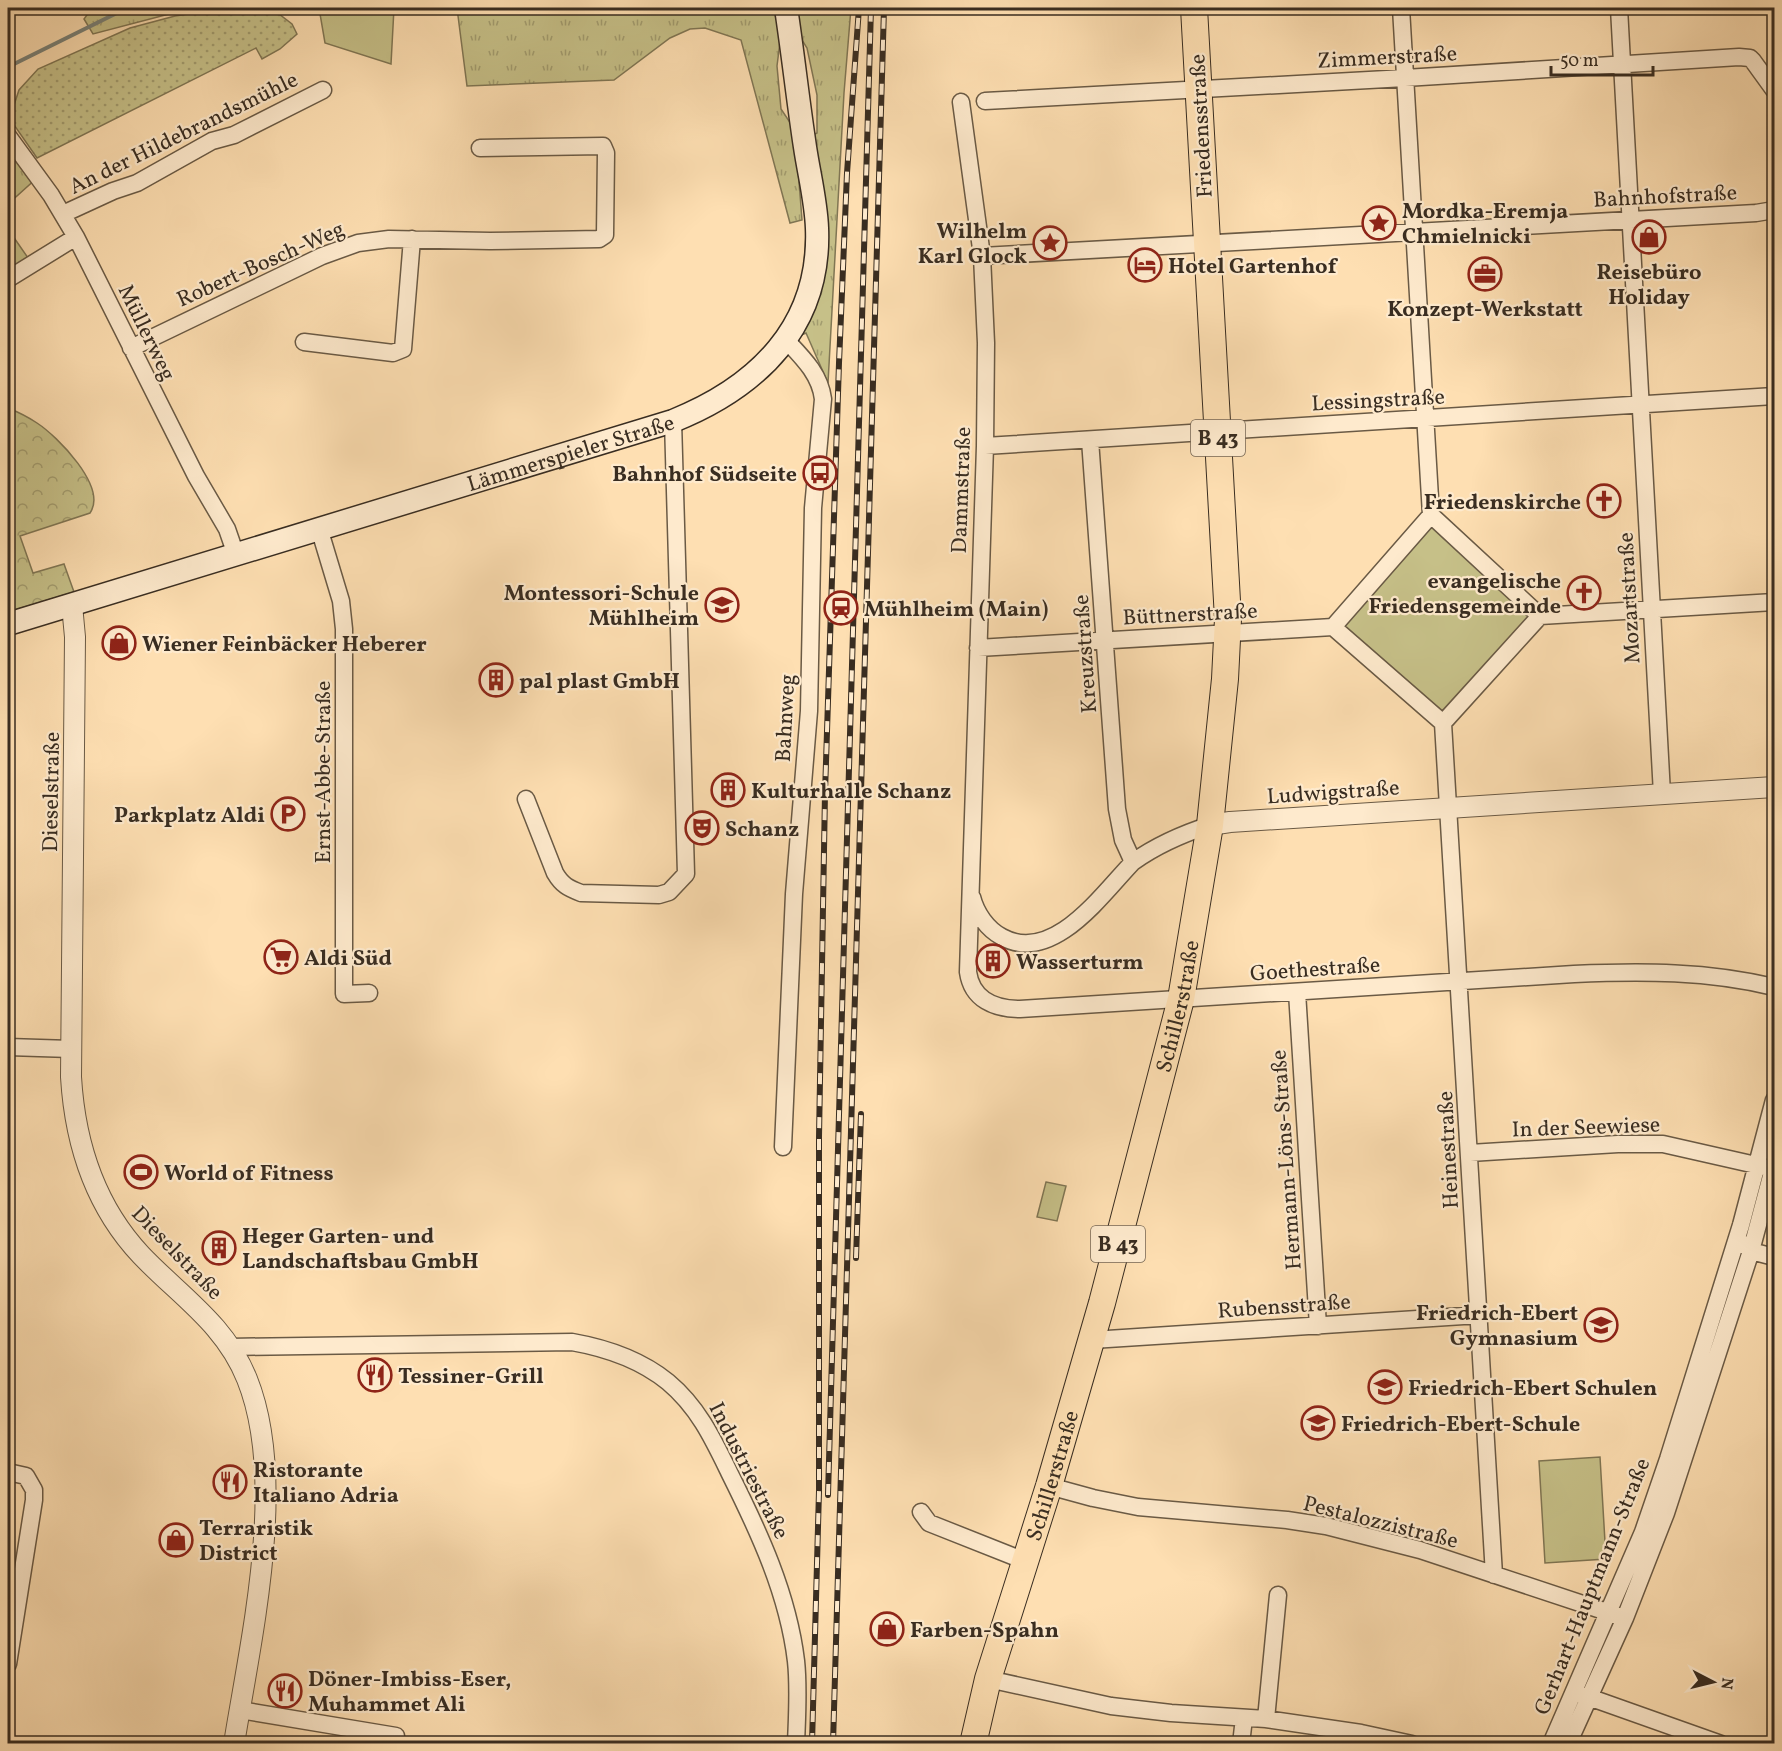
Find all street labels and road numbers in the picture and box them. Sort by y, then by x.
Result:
street label: Zimmerstraße [1316,39,1458,78]
street label: Friedensstraße [1183,53,1222,199]
street label: An der Hildebrandsmühle [64,65,304,203]
street label: Bahnhofstraße [1592,178,1738,217]
street label: Robert-Bosch-Weg [172,214,350,316]
street label: Müllerweg [109,280,182,387]
street label: Lessingstraße [1311,383,1446,420]
street label: Lämmerspieler Straße [464,408,679,501]
road number: B 43 [1191,420,1245,456]
street label: Dammstraße [945,426,980,554]
street label: Mozartstraße [1612,531,1649,664]
street label: Kreuzstraße [1067,593,1106,714]
street label: Büttnerstraße [1122,596,1258,635]
street label: Bahnweg [769,673,804,763]
street label: Ernst-Abbe-Straße [309,681,340,863]
street label: Dieselstraße [36,732,69,853]
street label: Ludwigstraße [1266,773,1401,814]
street label: Schillerstraße [1150,938,1209,1076]
street label: Goethestraße [1249,950,1381,991]
street label: Hermann-Löns-Straße [1264,1049,1311,1271]
street label: Heinestraße [1431,1090,1468,1210]
street label: In der Seewiese [1511,1110,1661,1147]
street label: Dieselstraße [123,1200,229,1308]
road number: B 43 [1091,1226,1145,1262]
street label: Rubensstraße [1217,1287,1352,1328]
street label: Industriestraße [700,1397,796,1545]
street label: Schillerstraße [1020,1407,1088,1545]
street label: Gerhart-Hauptmann-Straße [1528,1454,1659,1720]
street label: Pestalozzistraße [1300,1489,1461,1558]

